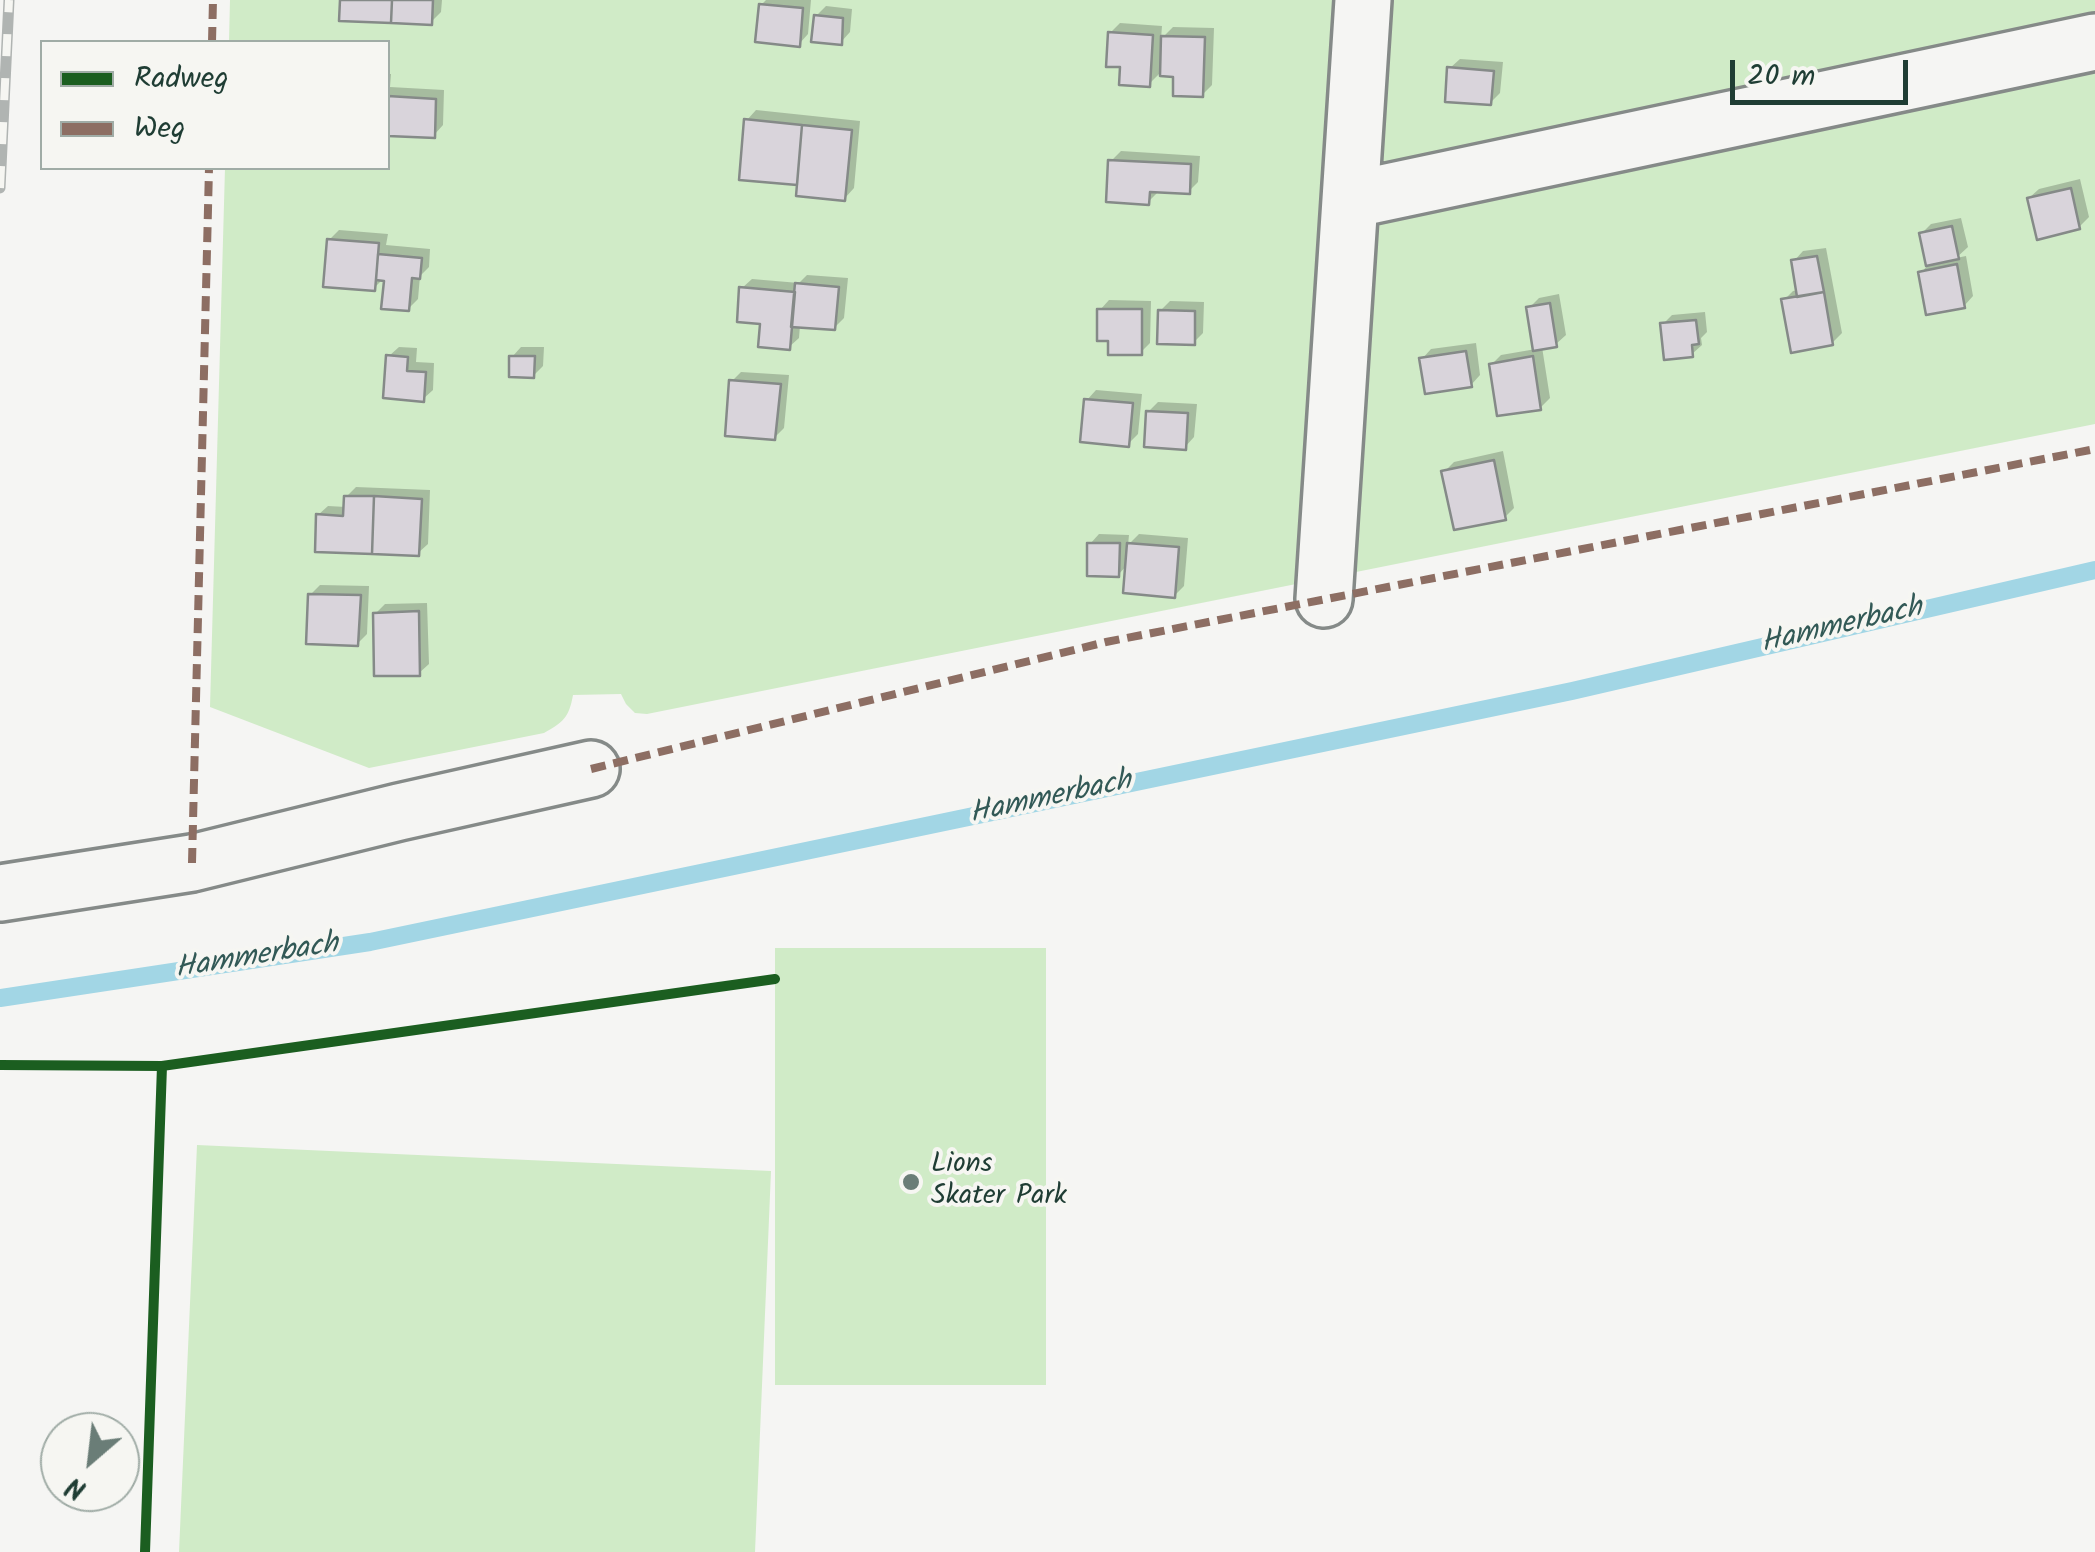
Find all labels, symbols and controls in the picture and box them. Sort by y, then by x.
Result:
legend [40,40,390,170]
scale bar [1735,40,1912,102]
text: 20 m [1747,53,1815,101]
text: Radweg [134,55,229,103]
text: Weg [134,105,185,153]
water label: Hammerbach [1758,592,1926,664]
water label: Hammerbach [967,765,1135,835]
water label: Hammerbach [173,928,341,990]
place label: Lions Skater Park [931,1149,1067,1215]
marker: Lions Skater Park [900,1171,922,1193]
north arrow [40,1412,140,1512]
text: N [58,1463,95,1511]

